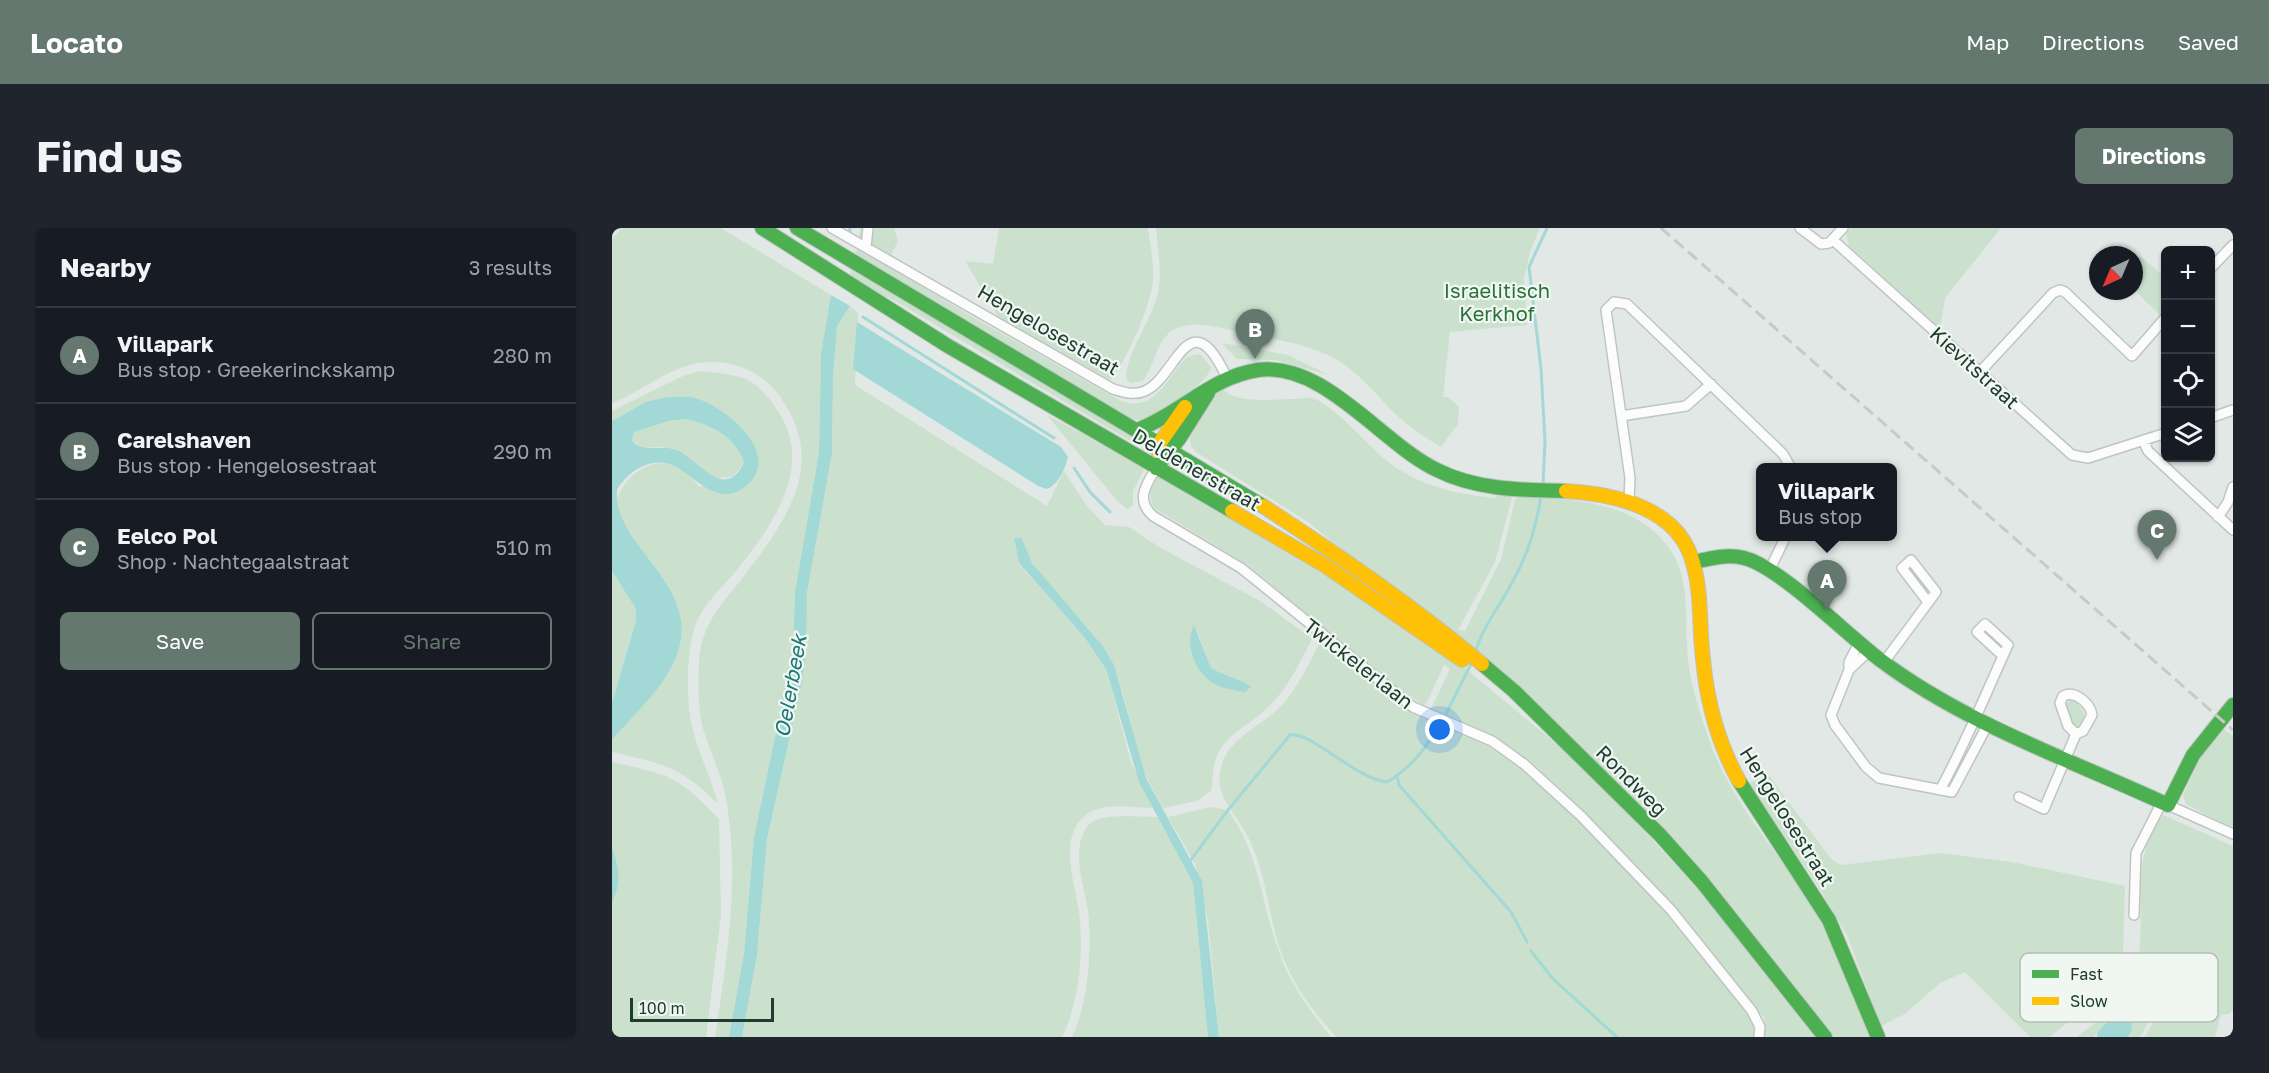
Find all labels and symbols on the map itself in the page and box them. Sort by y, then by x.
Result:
north arrow [2089,246,2143,300]
park label: Israelitisch Kerkhof [1444,278,1550,325]
street label: Hengelosestraat [974,279,1124,379]
pin: B [1236,310,1274,359]
street label: Kievitstraat [1926,321,2024,413]
street label: Deldenerstraat [1129,423,1265,515]
pin: C [2138,510,2176,560]
pin: A [1808,560,1846,610]
street label: Twickelerlaan [1299,613,1419,713]
water label: Oelerbeek [768,631,812,739]
your location [1425,715,1454,744]
street label: Rondweg [1592,740,1672,820]
street label: Hengelosestraat [1735,742,1841,890]
legend [2020,953,2218,1022]
text: Fast [2070,964,2103,984]
text: Slow [2070,991,2108,1011]
scale bar [630,995,774,1022]

